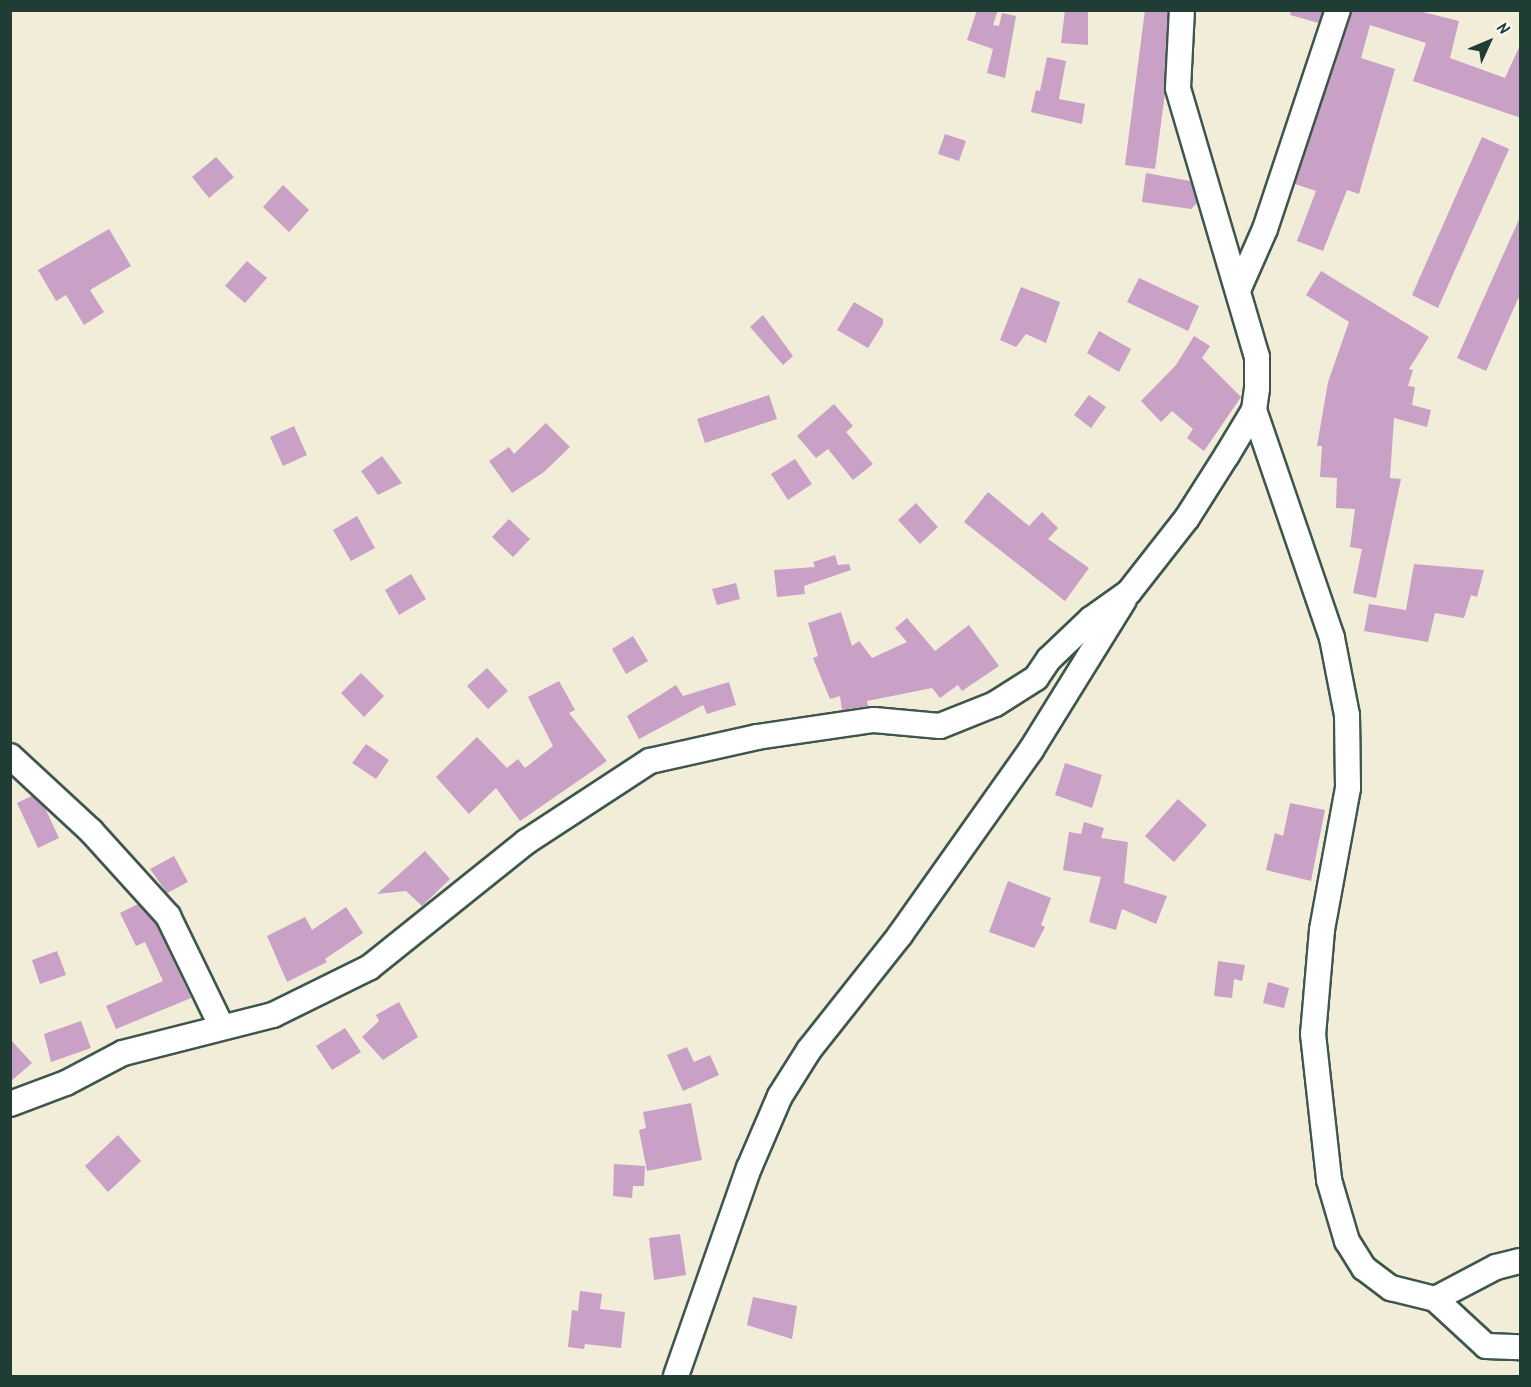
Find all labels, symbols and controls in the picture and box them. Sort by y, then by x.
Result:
north arrow [1459,12,1519,72]
text: N [1490,17,1515,41]

